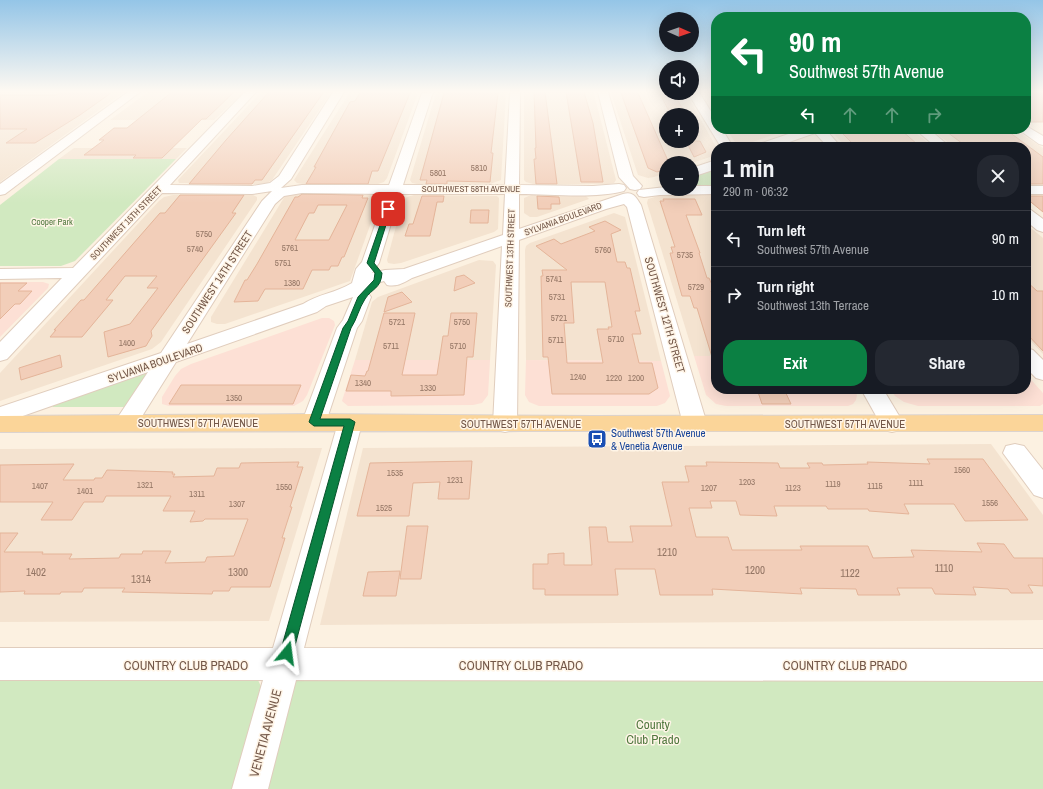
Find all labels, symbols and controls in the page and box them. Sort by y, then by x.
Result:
north arrow [659,12,699,52]
map controls [659,12,699,196]
text: 90 m [789,23,841,61]
icon: left [723,28,775,80]
text: Southwest 57th Avenue [789,59,944,84]
button: sound [659,60,699,100]
icon: left [797,104,819,126]
icon: ahead [839,104,861,126]
icon: ahead [881,104,903,126]
icon: right [923,104,945,126]
button: + [659,108,699,148]
text: 1 min [723,152,774,184]
button: close [977,155,1019,197]
button: − [659,156,699,196]
house number: 5810 [471,162,487,174]
house number: 5801 [430,167,446,179]
street label: SOUTHWEST 15TH STREET [88,183,165,263]
street label: SOUTHWEST 58TH AVENUE [422,183,520,195]
text: 290 m · 06:32 [723,183,788,200]
pin [371,192,405,226]
icon: arrive [377,198,399,220]
street label: SYLVANIA BOULEVARD [523,199,603,239]
street label: SOUTHWEST 13TH STREET [502,208,518,307]
park label: Cooper Park [31,216,73,228]
text: Turn left [757,220,805,241]
street label: SOUTHWEST 14TH STREET [178,227,256,336]
house number: 5750 [196,228,212,240]
icon: left [723,228,745,250]
text: 90 m [992,228,1019,249]
text: Southwest 57th Avenue [757,241,869,258]
house number: 5761 [282,242,298,254]
house number: 5740 [187,243,203,255]
house number: 5760 [595,244,611,256]
house number: 5735 [677,249,693,261]
street label: SOUTHWEST 12TH STREET [642,255,688,375]
house number: 5751 [275,257,291,269]
house number: 5741 [546,273,562,285]
text: Turn right [757,276,814,297]
house number: 1380 [284,277,300,289]
house number: 5729 [688,281,704,293]
icon: right [723,284,745,306]
text: 10 m [992,284,1019,305]
house number: 5731 [549,291,565,303]
text: Southwest 13th Terrace [757,297,869,314]
house number: 5721 [551,312,567,324]
house number: 5721 [389,316,405,328]
house number: 5750 [454,316,470,328]
house number: 5710 [608,333,624,345]
house number: 5711 [548,334,564,346]
house number: 1400 [119,337,135,349]
street label: SYLVANIA BOULEVARD [106,340,204,386]
house number: 5711 [383,340,399,352]
house number: 5710 [450,340,466,352]
button: Exit [723,340,867,386]
button: Share [875,340,1019,386]
house number: 1240 [570,371,586,383]
house number: 1220 [606,372,622,384]
house number: 1200 [628,372,644,384]
house number: 1340 [355,377,371,389]
house number: 1330 [420,382,436,394]
house number: 1350 [226,392,242,404]
street label: SOUTHWEST 57TH AVENUE [138,416,258,430]
street label: SOUTHWEST 57TH AVENUE [461,417,581,431]
street label: SOUTHWEST 57TH AVENUE [785,417,905,431]
place label: Southwest 57th Avenue & Venetia Avenue [611,426,706,453]
bus stop icon: Southwest 57th Avenue & Venetia Avenue [586,428,608,450]
house number: 1560 [954,464,970,476]
house number: 1535 [387,467,403,479]
house number: 1231 [447,474,463,486]
house number: 1203 [739,476,755,488]
house number: 1111 [909,477,923,489]
house number: 1119 [825,478,841,490]
house number: 1321 [137,479,153,491]
house number: 1407 [32,480,48,492]
house number: 1115 [867,480,883,492]
house number: 1550 [276,481,292,493]
house number: 1207 [701,482,717,494]
house number: 1123 [785,482,801,494]
house number: 1401 [77,485,93,497]
house number: 1311 [189,488,205,500]
house number: 1556 [982,497,998,509]
house number: 1307 [229,498,245,510]
house number: 1525 [376,502,392,514]
house number: 1210 [657,545,677,559]
house number: 1110 [935,561,953,575]
house number: 1200 [745,563,765,577]
house number: 1402 [26,565,46,579]
house number: 1300 [228,565,248,579]
house number: 1122 [840,566,860,580]
house number: 1314 [131,572,151,586]
position arrow [266,632,308,674]
street label: COUNTRY CLUB PRADO [124,657,248,674]
street label: COUNTRY CLUB PRADO [459,657,583,674]
street label: COUNTRY CLUB PRADO [783,657,907,674]
street label: VENETIA AVENUE [246,687,285,779]
park label: County Club Prado [626,716,680,748]

